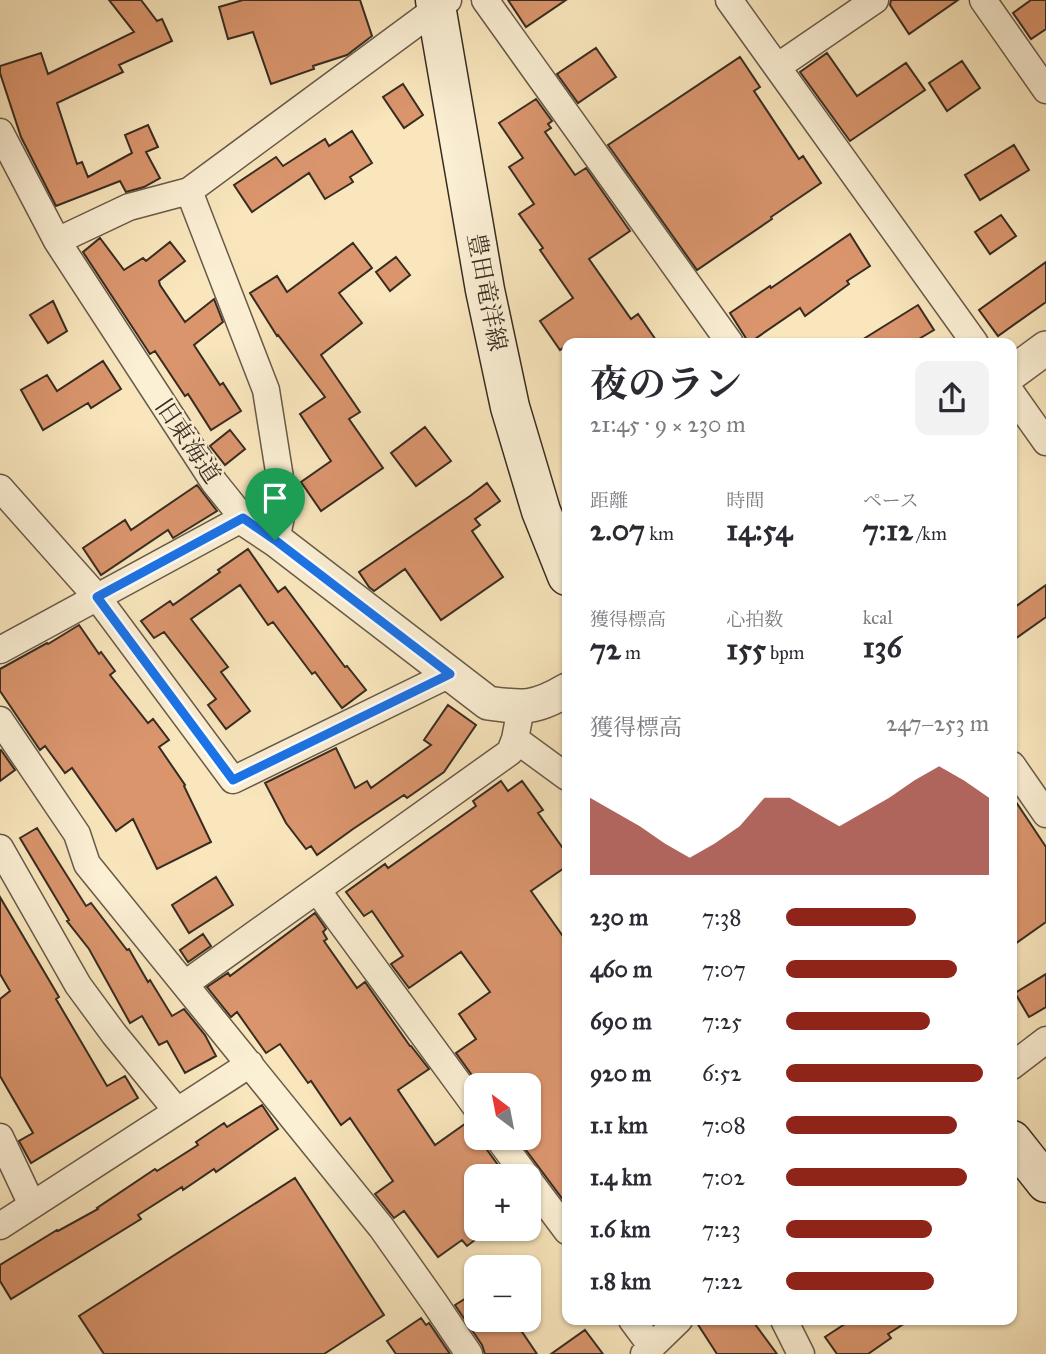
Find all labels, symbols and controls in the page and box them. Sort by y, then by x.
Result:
street label: 豊田竜洋線 [461,230,513,354]
text: 夜のラン [590,361,742,407]
button: share [915,361,989,435]
street label: 旧東海道 [149,393,227,489]
text: 21:45 · 9 × 230 m [590,410,746,438]
pin [245,468,305,540]
icon: arrive [256,479,294,517]
text: 距離 [590,489,628,512]
text: 時間 [726,489,764,512]
text: ペース [863,489,919,512]
text: 2.07 [590,512,645,548]
text: 14:54 [726,512,792,548]
text: 7:12 [863,512,913,548]
text: km [645,522,674,545]
text: /km [913,522,947,545]
text: kcal [863,606,893,629]
text: 獲得標高 [590,608,666,631]
text: 心拍数 [726,608,783,631]
text: 136 [863,629,902,665]
text: 72 [590,631,621,667]
text: 155 [726,631,766,667]
text: m [621,641,641,664]
text: bpm [766,641,805,664]
text: 247–253 m [886,709,989,737]
text: 獲得標高 [590,713,682,741]
text: 230 m [590,903,648,931]
text: 7:38 [702,903,742,931]
text: 460 m [590,955,652,983]
text: 7:07 [702,955,746,983]
text: 690 m [590,1007,652,1035]
text: 7:25 [702,1007,742,1035]
text: 920 m [590,1059,651,1087]
text: 6:52 [702,1059,742,1087]
north arrow [464,1073,541,1150]
map controls [464,1073,541,1332]
text: 1.1 km [590,1111,648,1139]
text: 7:08 [702,1111,746,1139]
text: 1.4 km [590,1163,652,1191]
text: 7:02 [702,1163,745,1191]
button: + [464,1164,541,1241]
text: 1.6 km [590,1215,651,1243]
text: 7:23 [702,1215,741,1243]
button: − [464,1255,541,1332]
text: 1.8 km [590,1267,651,1295]
text: 7:22 [702,1267,743,1295]

